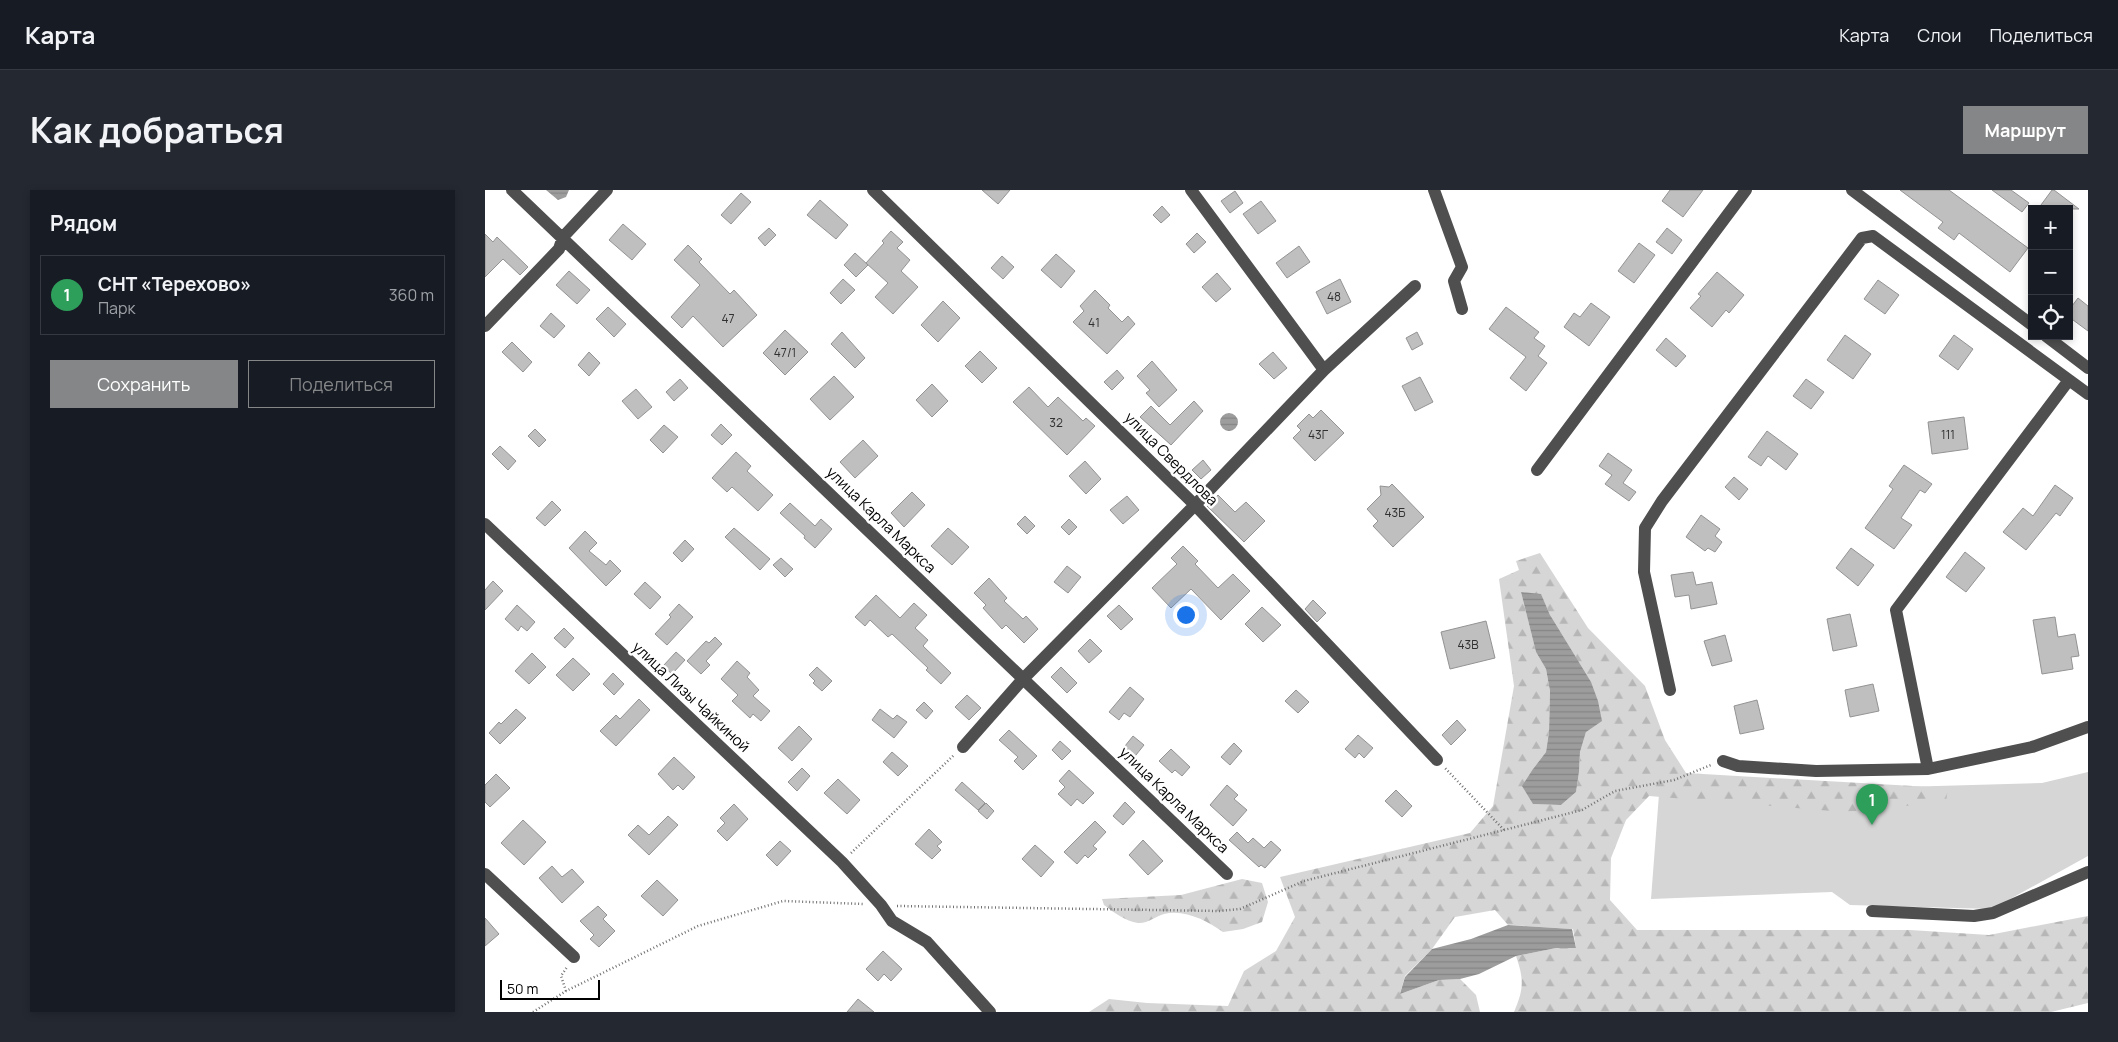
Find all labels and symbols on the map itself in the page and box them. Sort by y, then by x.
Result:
house number: 48 [1327,288,1341,305]
house number: 47 [721,310,735,327]
house number: 41 [1088,314,1100,331]
house number: 47/1 [774,344,796,361]
street label: улица Свердлова [1120,407,1223,510]
house number: 32 [1049,414,1063,431]
house number: 43Г [1308,426,1329,443]
house number: 111 [1941,426,1955,443]
street label: улица Карла Маркса [822,462,941,578]
house number: 43Б [1385,504,1405,521]
your location [1173,602,1199,628]
street label: улица Лизы Чайкиной [628,636,755,757]
house number: 43В [1457,636,1479,653]
street label: улица Карла Маркса [1115,742,1234,858]
pin: 1 [1856,784,1888,825]
scale bar [500,977,600,1000]

